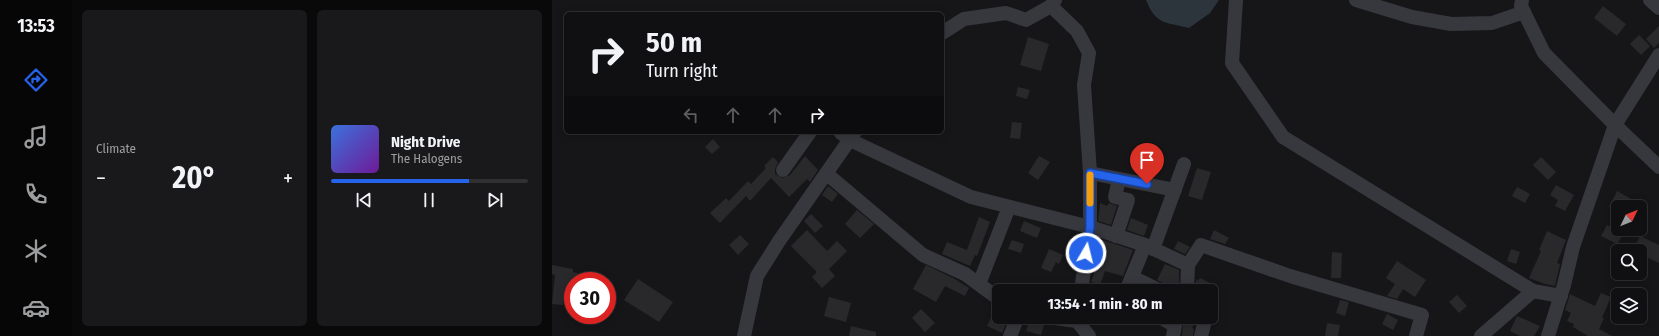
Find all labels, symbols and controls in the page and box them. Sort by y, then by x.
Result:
text: 13:53 [17,15,55,37]
text: 50 m [646,26,702,59]
icon: right [580,28,632,80]
text: Turn right [646,60,718,82]
icon: directions [22,66,50,94]
icon: left [680,104,702,126]
icon: ahead [722,104,744,126]
icon: ahead [764,104,786,126]
icon: right [806,104,828,126]
icon: music [22,123,50,151]
text: Night Drive [391,133,460,151]
text: Climate [96,141,136,156]
pin [1130,143,1164,184]
icon: arrive [1136,149,1158,171]
text: The Halogens [391,151,462,166]
text: 20° [172,160,217,196]
text: − [96,165,106,192]
text: + [283,165,293,192]
icon: phone [22,180,50,208]
icon: previous [353,189,375,211]
icon: pause [418,189,440,211]
icon: next [484,189,506,211]
north arrow [1611,200,1647,236]
map controls [1611,200,1647,324]
position arrow [1065,232,1107,274]
icon: climate [22,237,50,265]
button: search [1611,244,1647,280]
speed limit sign: 30 [564,272,616,324]
button: layers [1611,288,1647,324]
icon: car [22,294,50,322]
text: 13:54 · 1 min · 80 m [1048,295,1162,313]

